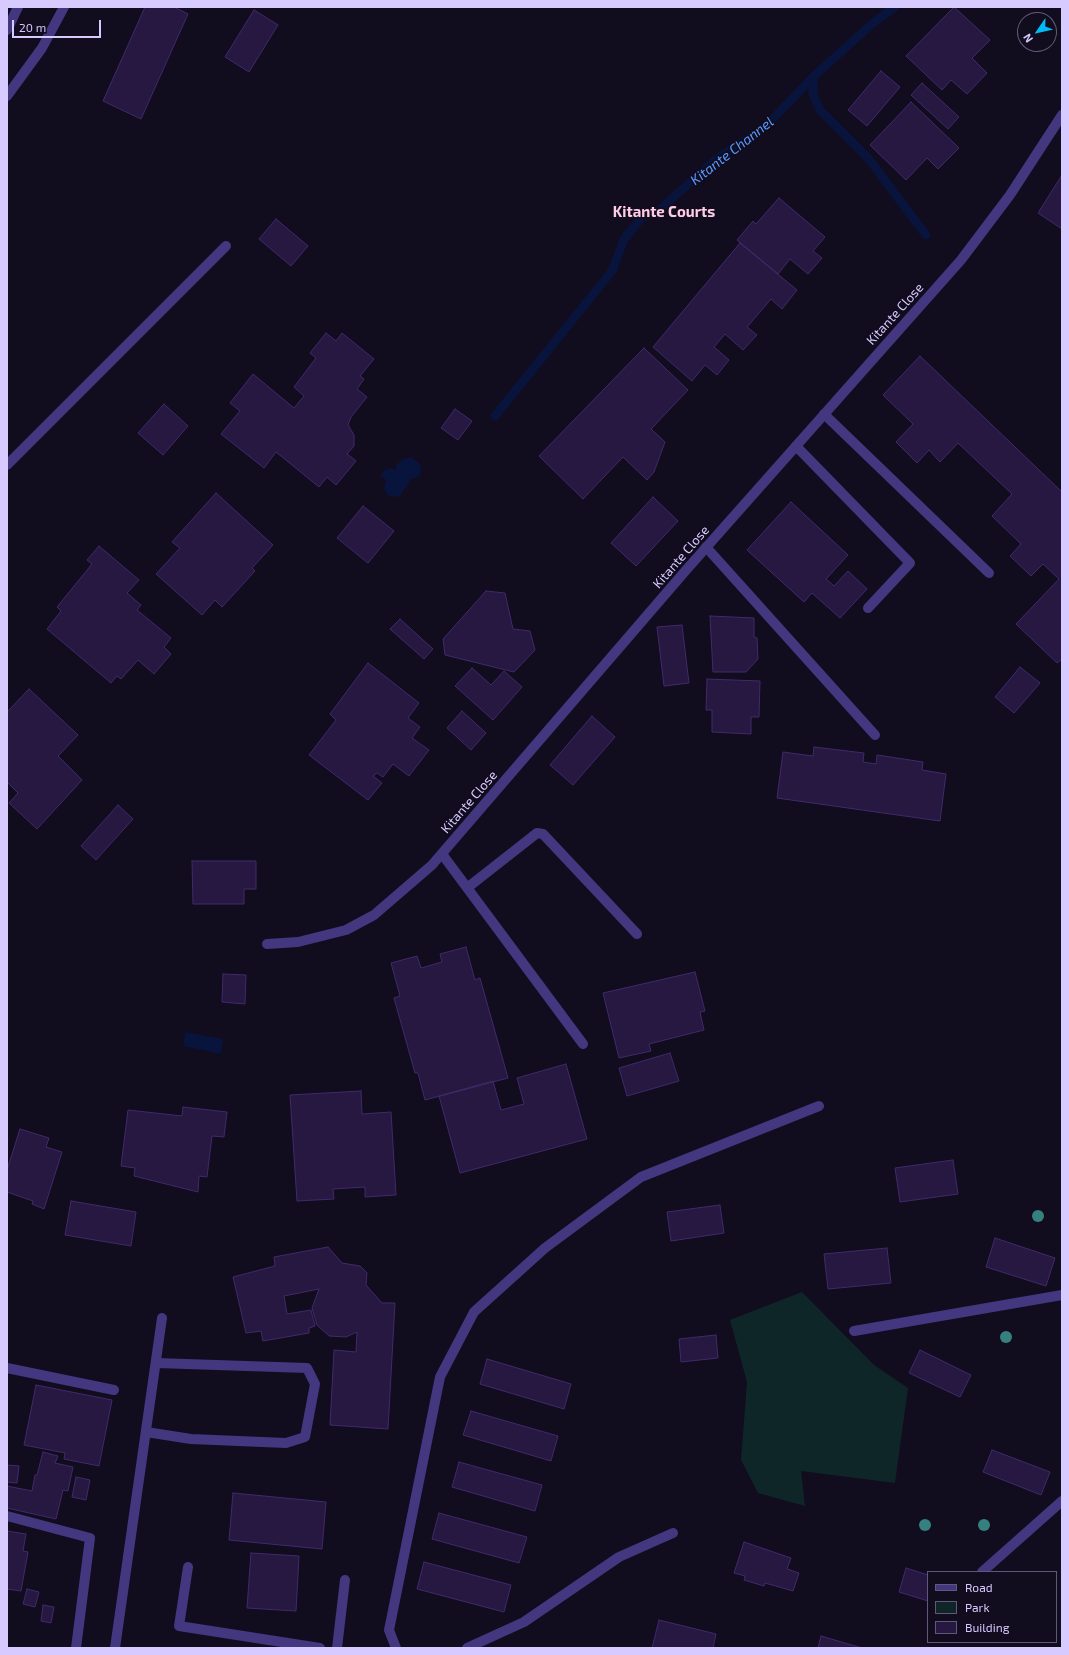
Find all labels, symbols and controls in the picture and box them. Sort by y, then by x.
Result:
scale bar [14,12,103,38]
north arrow [1017,12,1057,52]
text: 20 m [19,20,46,34]
text: N [1020,32,1035,45]
water label: Kitante Channel [687,113,777,189]
district label: Kitante Courts [613,203,715,221]
street label: Kitante Close [863,280,927,348]
street label: Kitante Close [650,523,712,591]
street label: Kitante Close [438,768,500,836]
legend [927,1571,1057,1643]
text: Road [965,1580,993,1594]
text: Park [965,1600,990,1614]
text: Building [965,1620,1009,1634]

